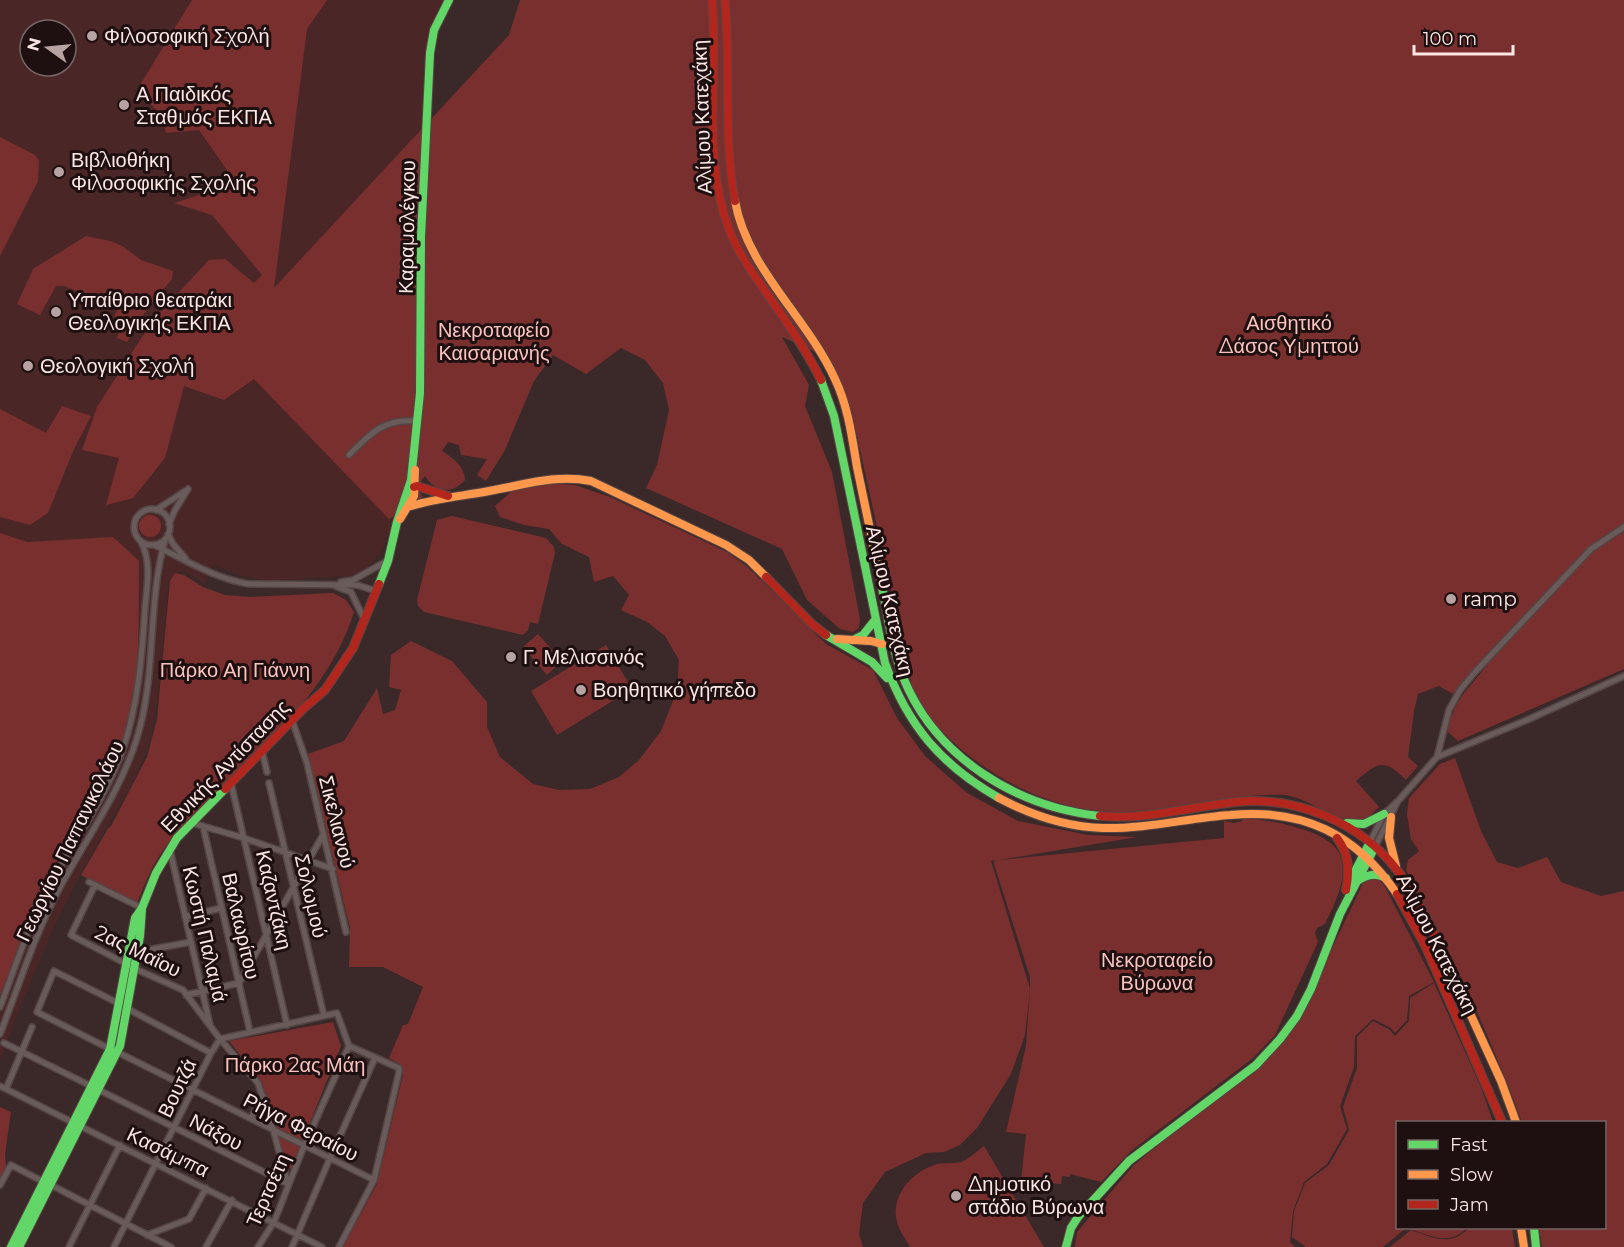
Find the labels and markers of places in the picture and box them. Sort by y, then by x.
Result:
place label: Φιλοσοφική Σχολή [104,24,270,48]
marker: Φιλοσοφική Σχολή [85,29,99,43]
place label: Α Παιδικός Σταθμός ΕΚΠΑ [136,82,272,129]
marker: Α Παιδικός Σταθμός ΕΚΠΑ [117,98,131,112]
place label: Βιβλιοθήκη Φιλοσοφικής Σχολής [71,148,256,195]
marker: Βιβλιοθήκη Φιλοσοφικής Σχολής [52,165,66,179]
place label: Υπαίθριο θεατράκι Θεολογικής ΕΚΠΑ [68,288,232,335]
marker: Υπαίθριο θεατράκι Θεολογικής ΕΚΠΑ [49,305,63,319]
place label: Θεολογική Σχολή [40,354,195,378]
marker: Θεολογική Σχολή [21,359,35,373]
place label: ramp [1463,587,1517,611]
marker: ramp [1444,592,1458,606]
place label: Γ. Μελισσινός [523,645,645,669]
marker: Γ. Μελισσινός [504,650,518,664]
place label: Βοηθητικό γήπεδο [593,678,756,702]
marker: Βοηθητικό γήπεδο [574,683,588,697]
place label: Δημοτικό στάδιο Βύρωνα [968,1172,1104,1219]
marker: Δημοτικό στάδιο Βύρωνα [949,1189,963,1203]

